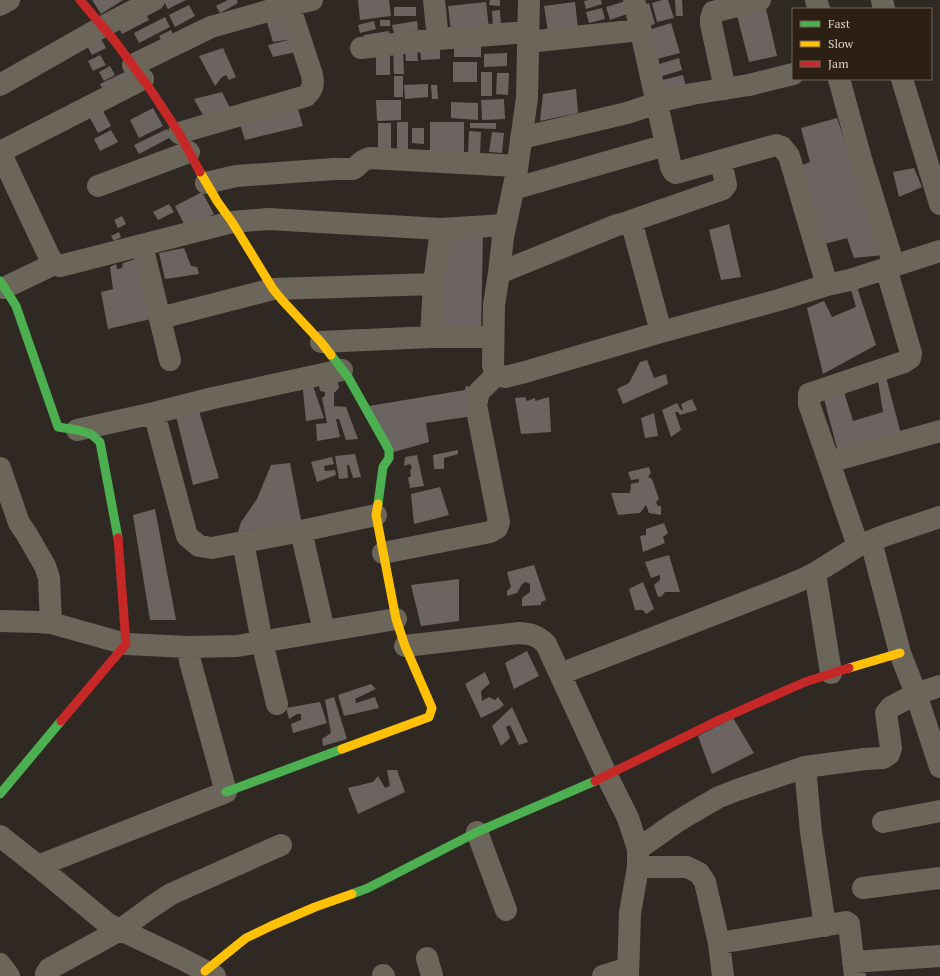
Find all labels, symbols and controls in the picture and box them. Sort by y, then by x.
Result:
legend [792,8,932,80]
text: Fast [828,16,851,31]
text: Slow [828,36,854,51]
text: Jam [828,56,849,71]

